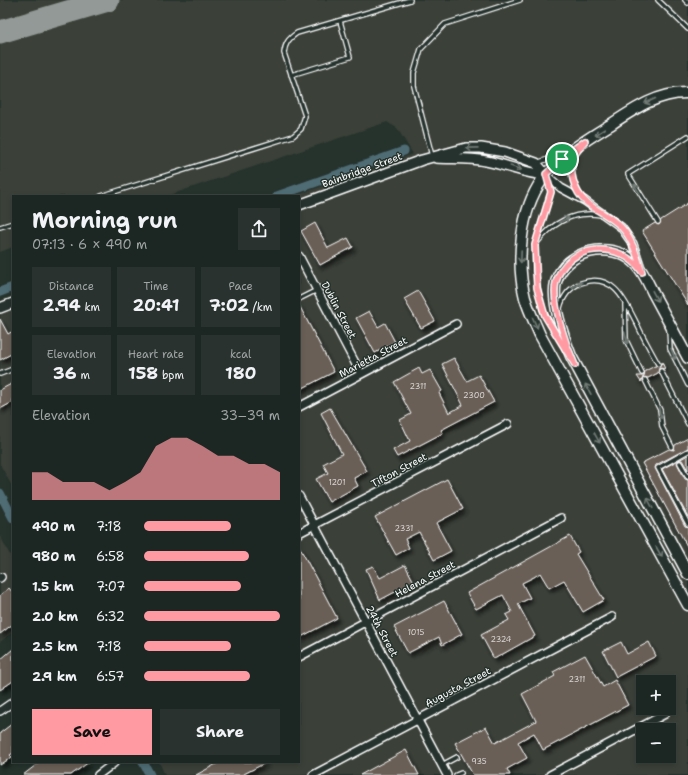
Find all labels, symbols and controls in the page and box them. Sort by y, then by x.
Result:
one-way arrow [645,98,657,105]
one-way arrow [594,127,605,136]
pin [545,142,579,176]
one-way arrow [465,144,478,152]
icon: arrive [551,148,573,170]
street label: Bainbridge Street [320,149,404,191]
one-way arrow [509,165,521,173]
one-way arrow [633,183,641,195]
text: Morning run [32,206,177,235]
button: share [238,208,280,250]
one-way arrow [558,216,570,223]
text: 07:13 · 6 × 490 m [32,236,147,253]
one-way arrow [518,250,525,263]
text: Distance [49,279,94,294]
text: Time [143,279,169,294]
text: Pace [229,279,253,294]
street label: Dublin Street [319,279,359,341]
one-way arrow [571,281,583,289]
one-way arrow [651,290,659,302]
text: 2.94 [43,294,81,316]
text: 20:41 [133,294,179,316]
text: 7:02 [209,294,249,316]
text: km [81,300,100,315]
text: /km [249,300,272,315]
one-way arrow [532,317,539,329]
one-way arrow [623,331,631,344]
street label: Marietta Street [337,334,409,380]
text: Elevation [47,347,96,362]
text: Heart rate [128,347,184,362]
text: kcal [230,347,251,362]
one-way arrow [669,348,677,360]
text: 36 [53,362,77,384]
text: 158 [128,362,158,384]
text: 180 [225,362,256,384]
text: m [77,368,90,383]
text: bpm [158,368,184,383]
house number: 2311 [410,381,426,392]
one-way arrow [583,383,591,395]
house number: 2300 [463,390,485,401]
one-way arrow [657,406,665,419]
text: Elevation [32,407,90,424]
text: 33–39 m [220,407,280,424]
one-way arrow [594,432,601,444]
street label: Tifton Street [369,450,429,490]
house number: 1201 [329,477,345,488]
one-way arrow [645,497,653,509]
text: 490 m [32,518,75,535]
text: 7:18 [96,518,122,535]
house number: 2331 [395,523,413,534]
one-way arrow [656,546,664,558]
text: 980 m [32,548,76,565]
text: 6:58 [96,548,125,565]
street label: Helena Street [393,558,457,600]
text: 1.5 km [32,578,74,595]
text: 7:07 [96,578,125,595]
street label: 24th Street [363,603,401,659]
text: 2.0 km [32,608,78,625]
text: 6:32 [96,608,125,625]
house number: 1015 [408,627,424,638]
house number: 2324 [491,634,512,645]
text: 2.5 km [32,638,78,655]
text: 7:18 [96,638,122,655]
street label: Augusta Street [423,664,493,710]
text: 2.9 km [32,668,77,685]
text: 6:57 [96,668,124,685]
house number: 2311 [569,674,585,685]
map controls [636,675,676,763]
button: + [636,675,676,715]
button: Save [32,709,152,755]
button: Share [160,709,280,755]
button: − [636,723,676,763]
house number: 935 [471,756,487,767]

